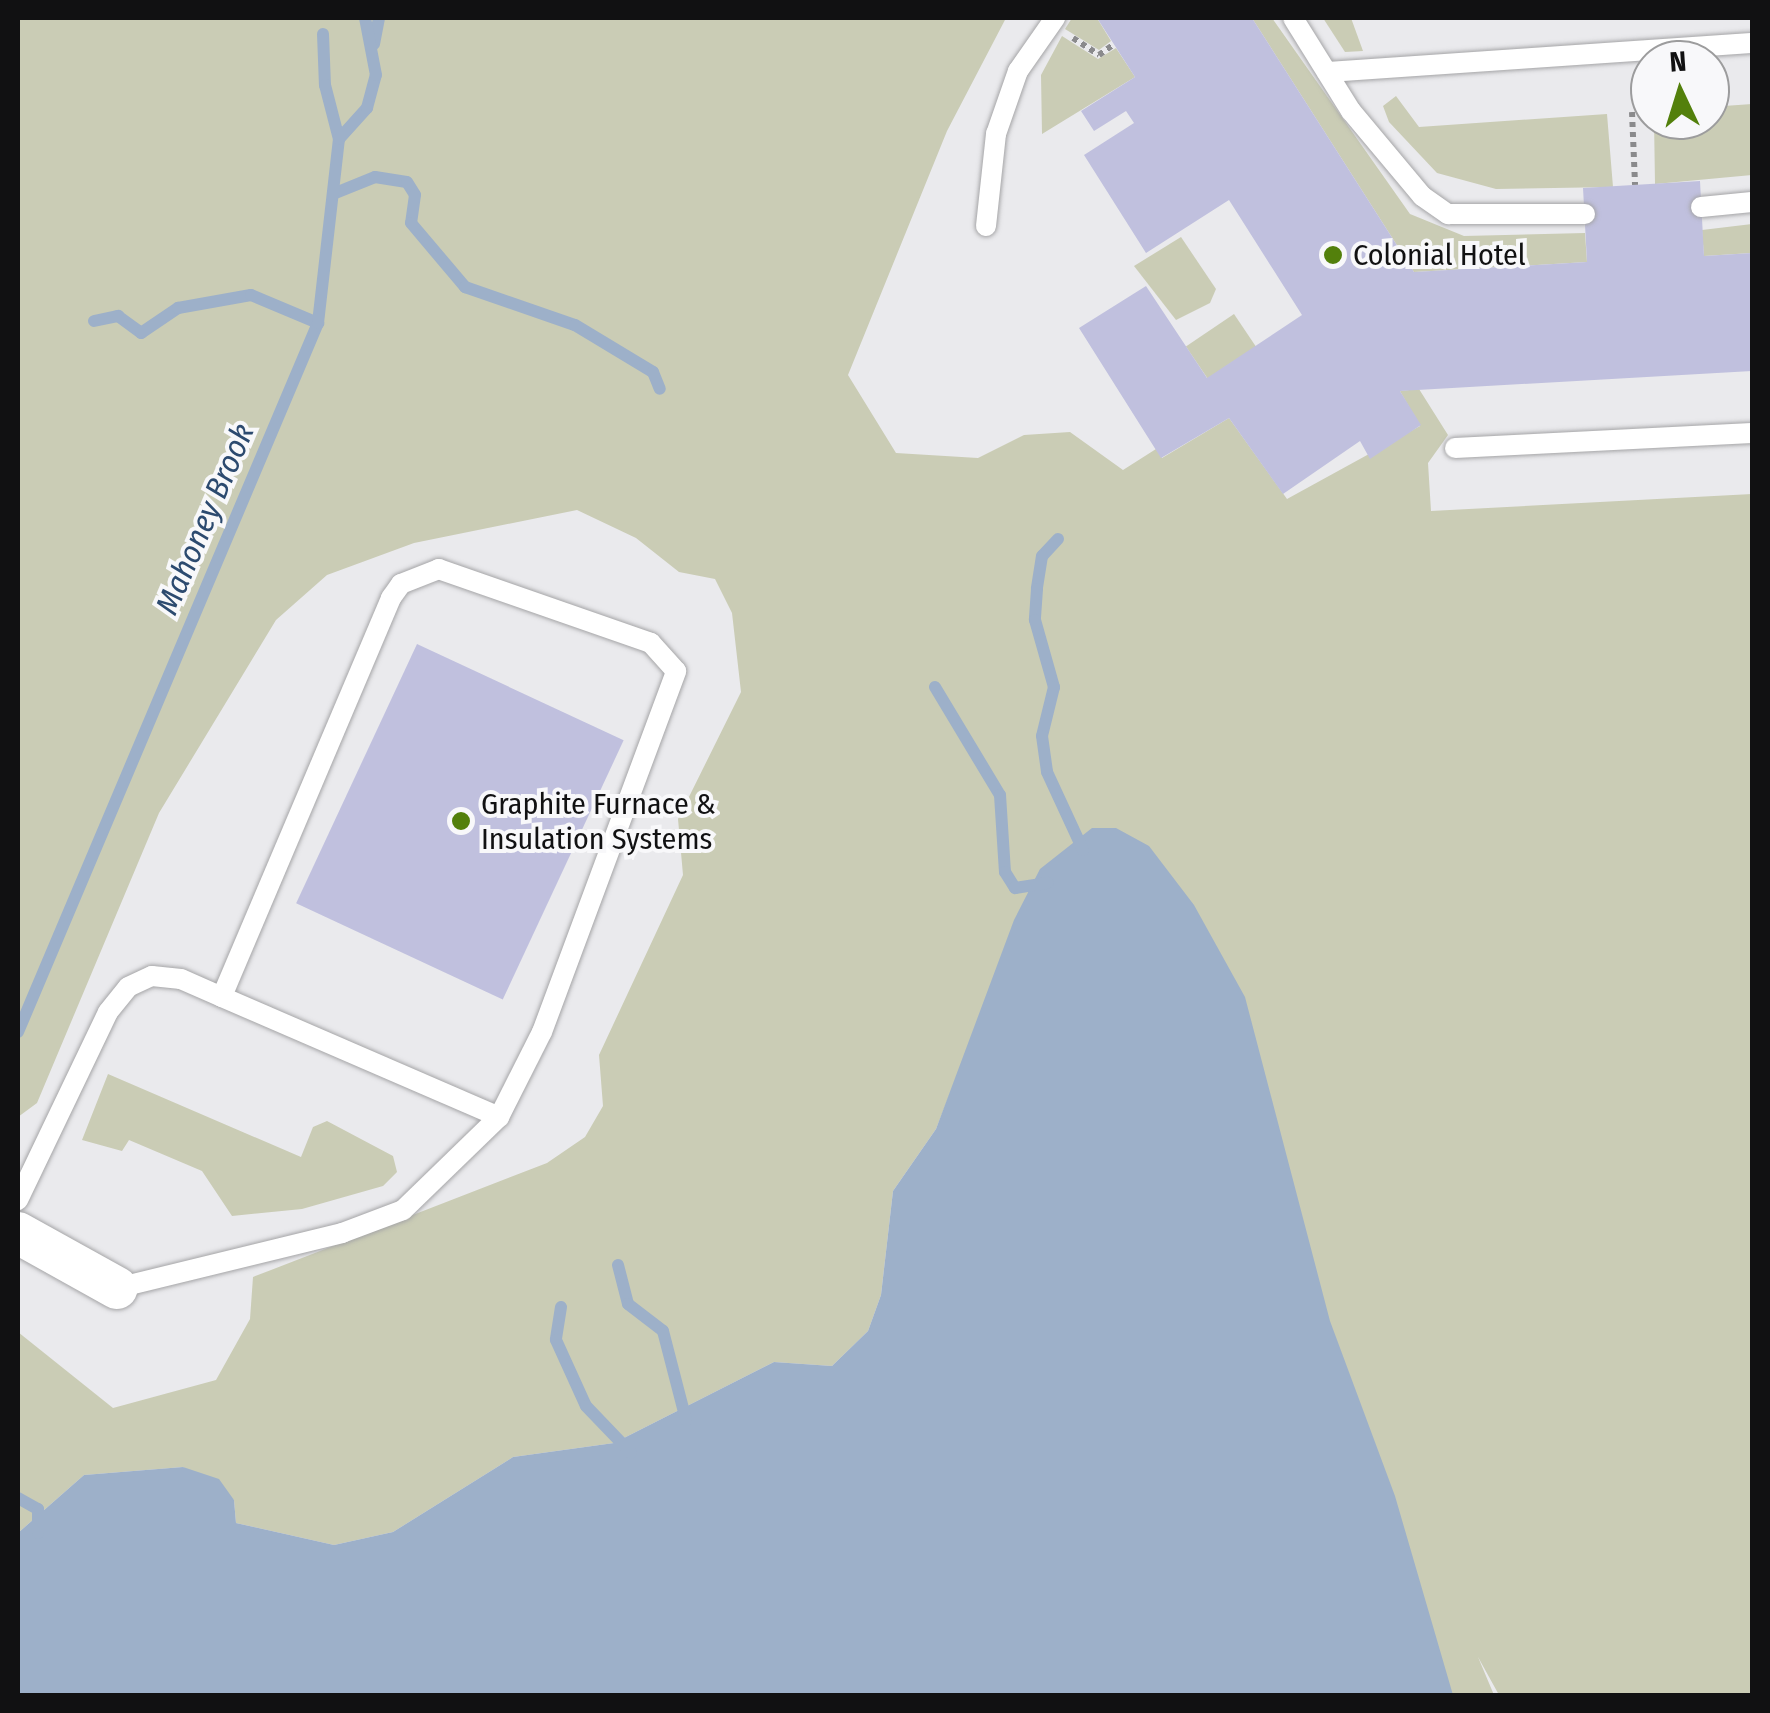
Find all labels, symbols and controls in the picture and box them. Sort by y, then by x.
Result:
north arrow [1630,40,1730,140]
text: N [1668,45,1688,79]
place label: Colonial Hotel [1353,237,1526,273]
marker: Colonial Hotel [1322,244,1344,266]
water label: Mahoney Brook [148,418,262,620]
place label: Graphite Furnace & Insulation Systems [481,786,716,856]
marker: Graphite Furnace & Insulation Systems [450,810,472,832]

